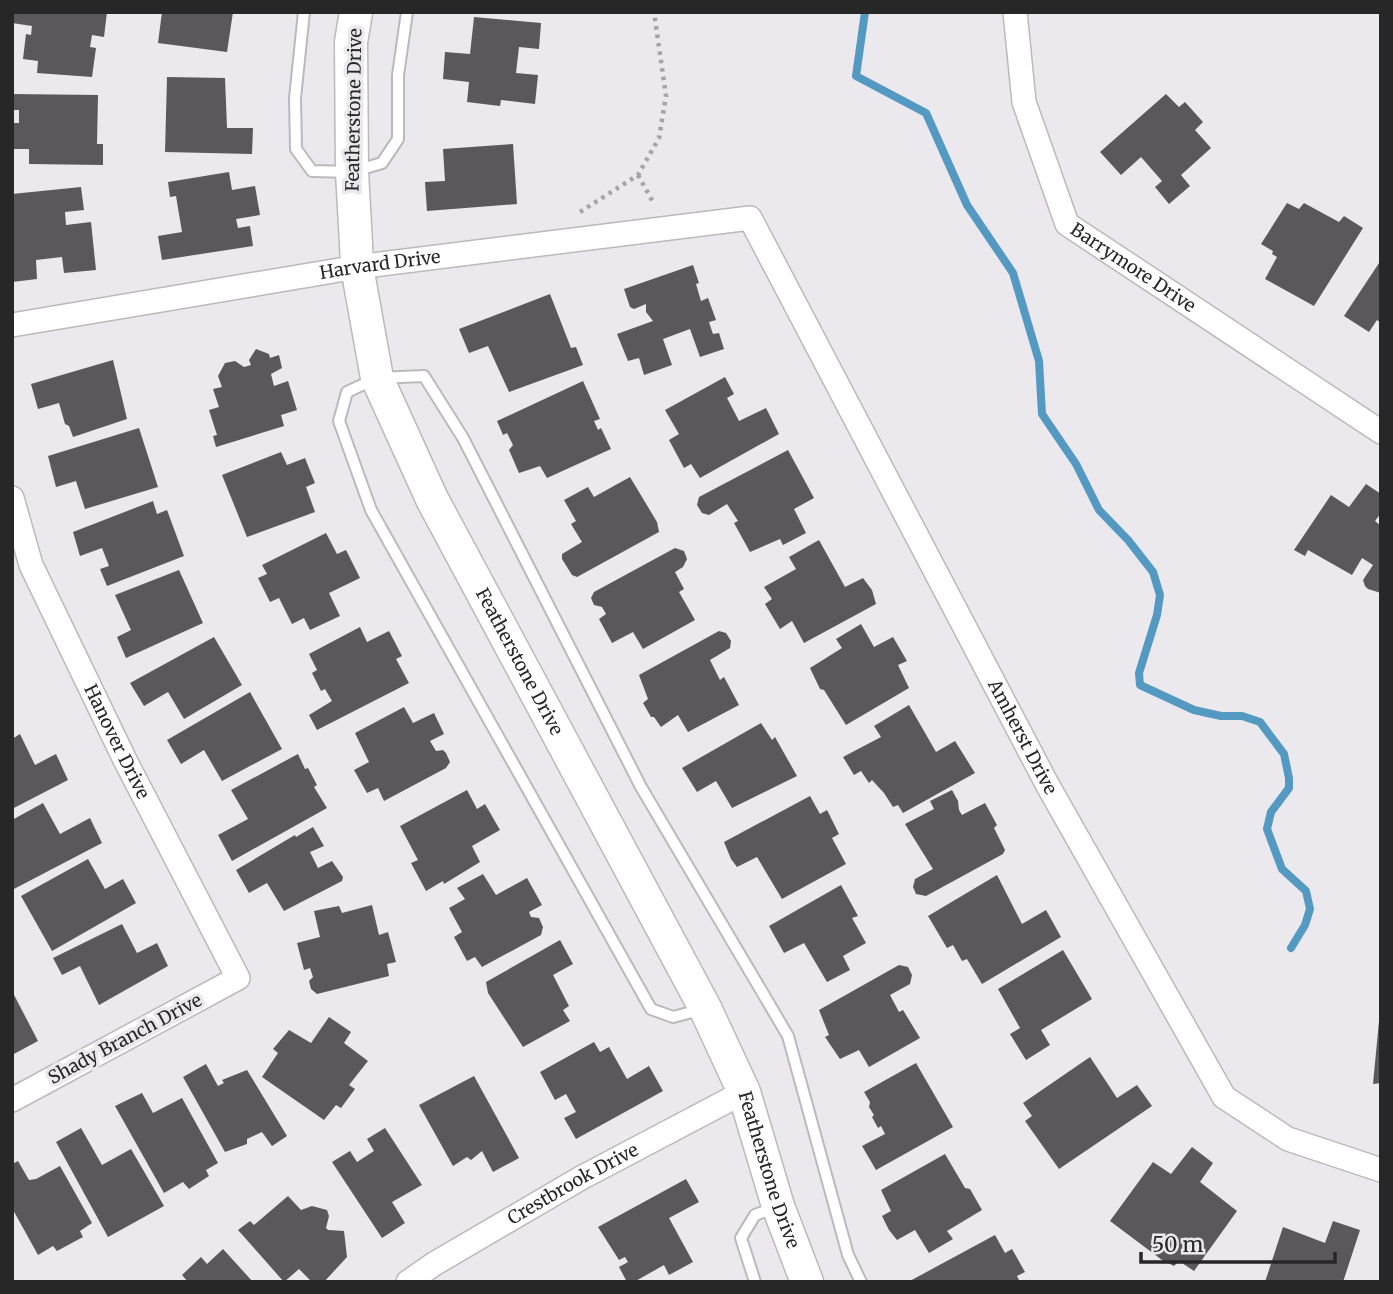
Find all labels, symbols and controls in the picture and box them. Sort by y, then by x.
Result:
street label: Featherstone Drive [341,28,366,192]
street label: Barrymore Drive [1066,217,1200,317]
street label: Harvard Drive [318,245,442,284]
street label: Featherstone Drive [471,584,569,739]
street label: Amherst Drive [983,674,1062,798]
street label: Hanover Drive [79,680,155,803]
street label: Shady Branch Drive [44,988,206,1089]
street label: Featherstone Drive [733,1088,805,1251]
street label: Crestbrook Drive [503,1138,642,1230]
scale bar [1141,1220,1335,1264]
text: 50 m [1152,1231,1203,1258]

